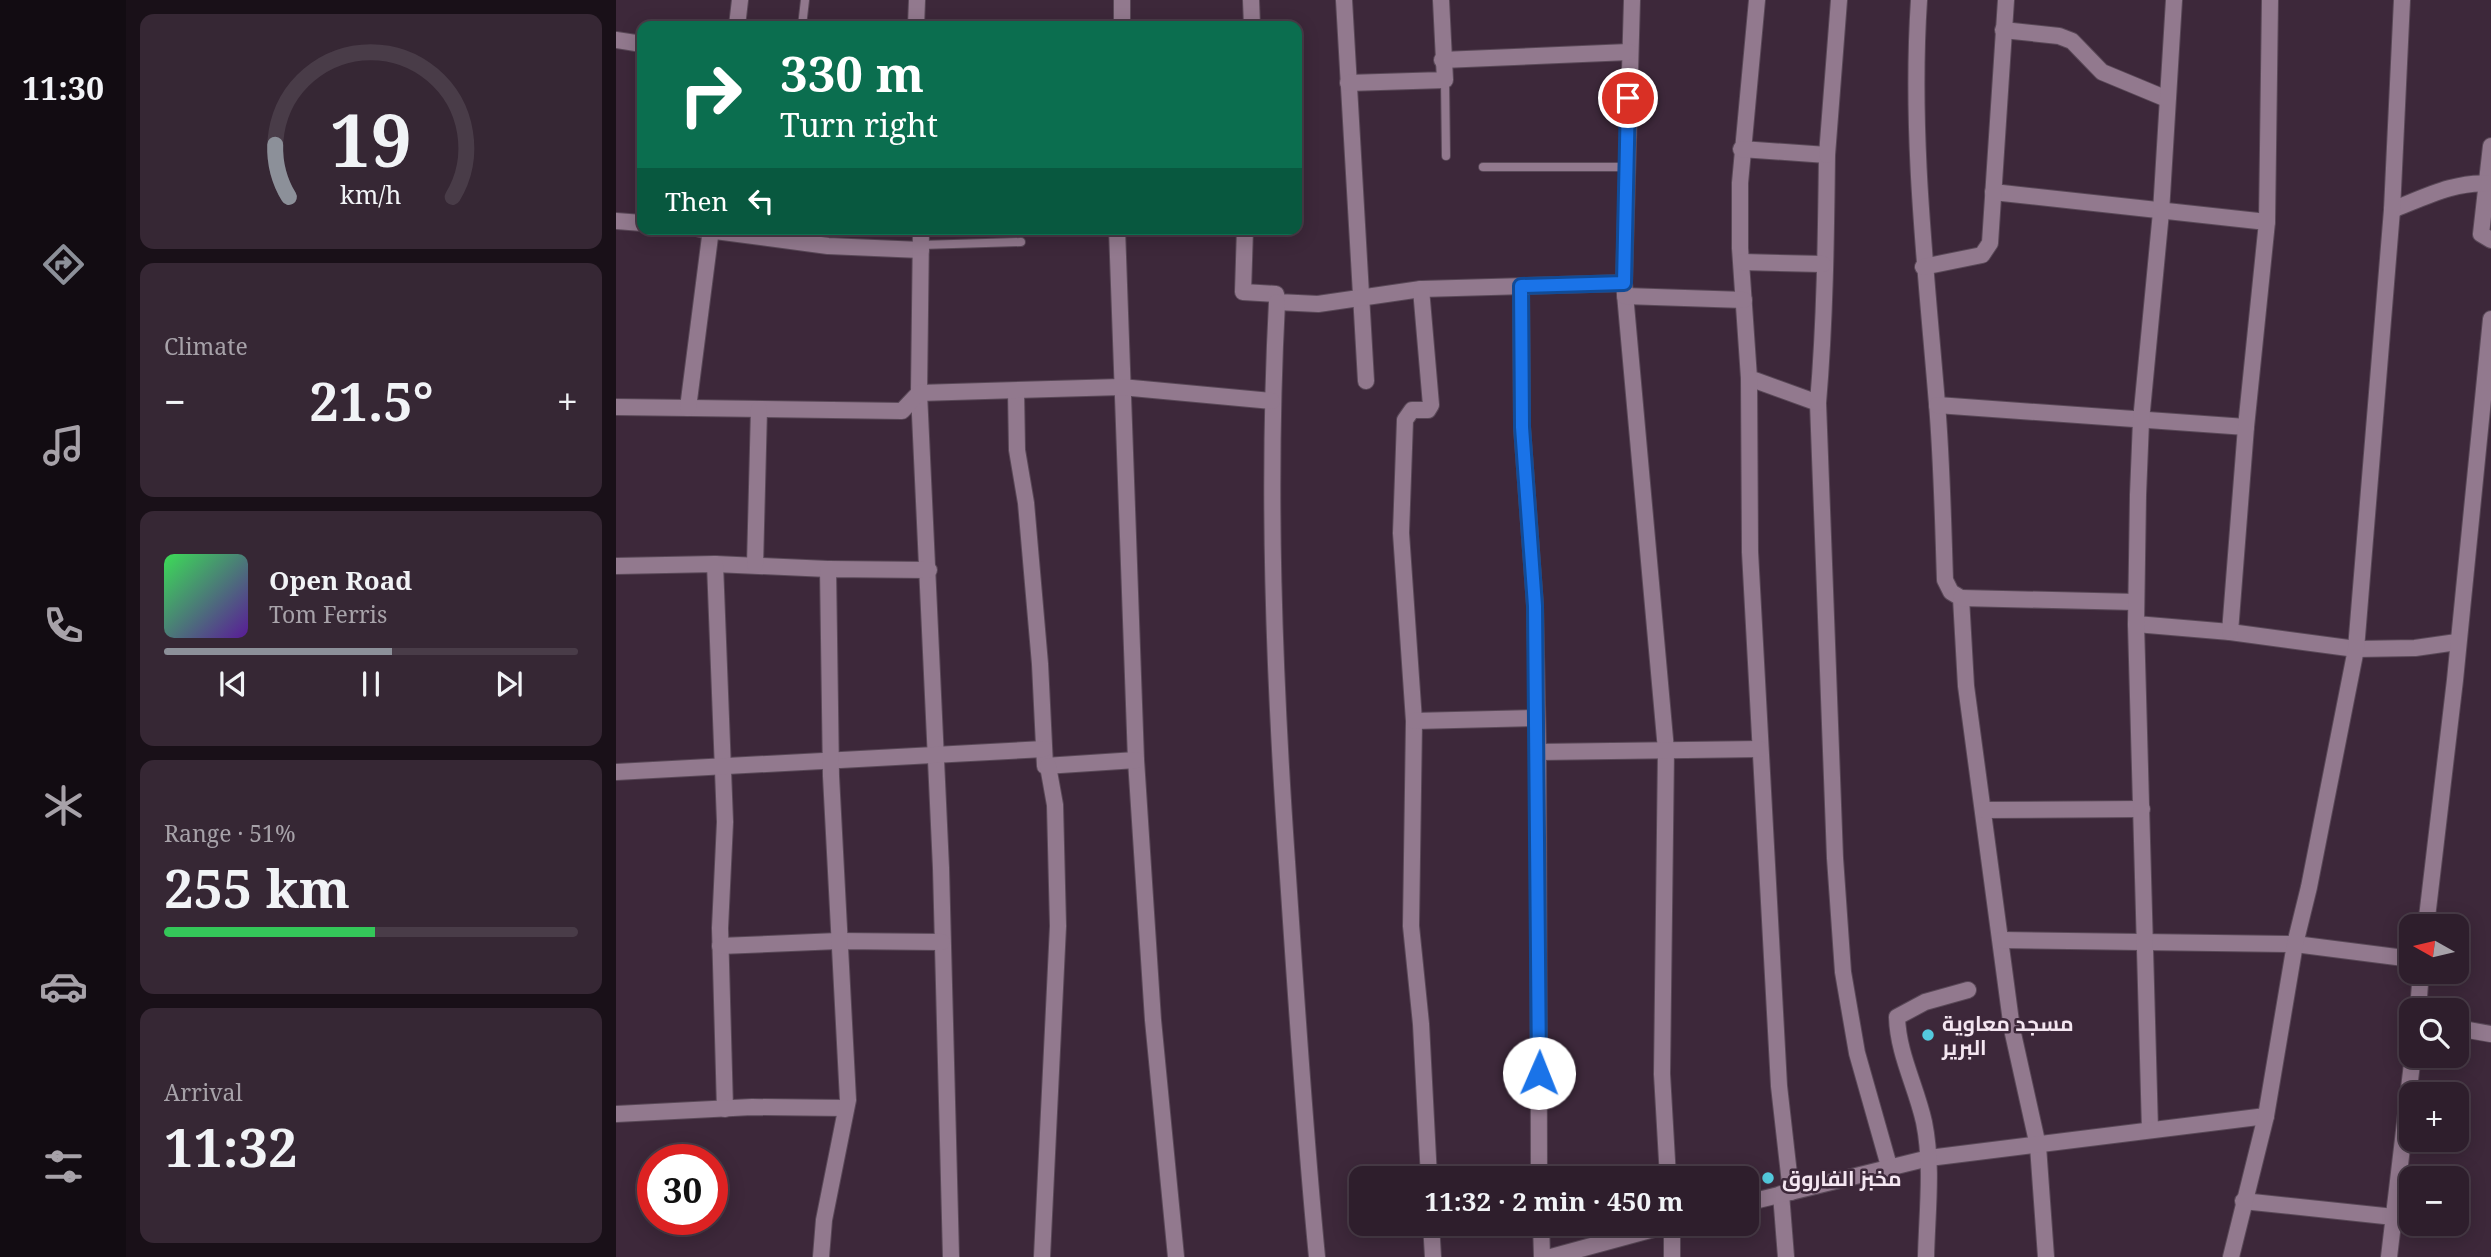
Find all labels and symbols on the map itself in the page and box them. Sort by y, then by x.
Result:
pin [1598,68,1658,128]
north arrow [2399,914,2469,984]
place label: مسجد معاوية البرير [1941,1009,2074,1061]
marker: مسجد معاوية البرير [1920,1027,1936,1043]
position arrow [1502,1036,1576,1110]
speed limit sign: 30 [637,1144,728,1235]
place label: مخبز الفاروق [1782,1164,1902,1192]
marker: مخبز الفاروق [1760,1170,1776,1186]

